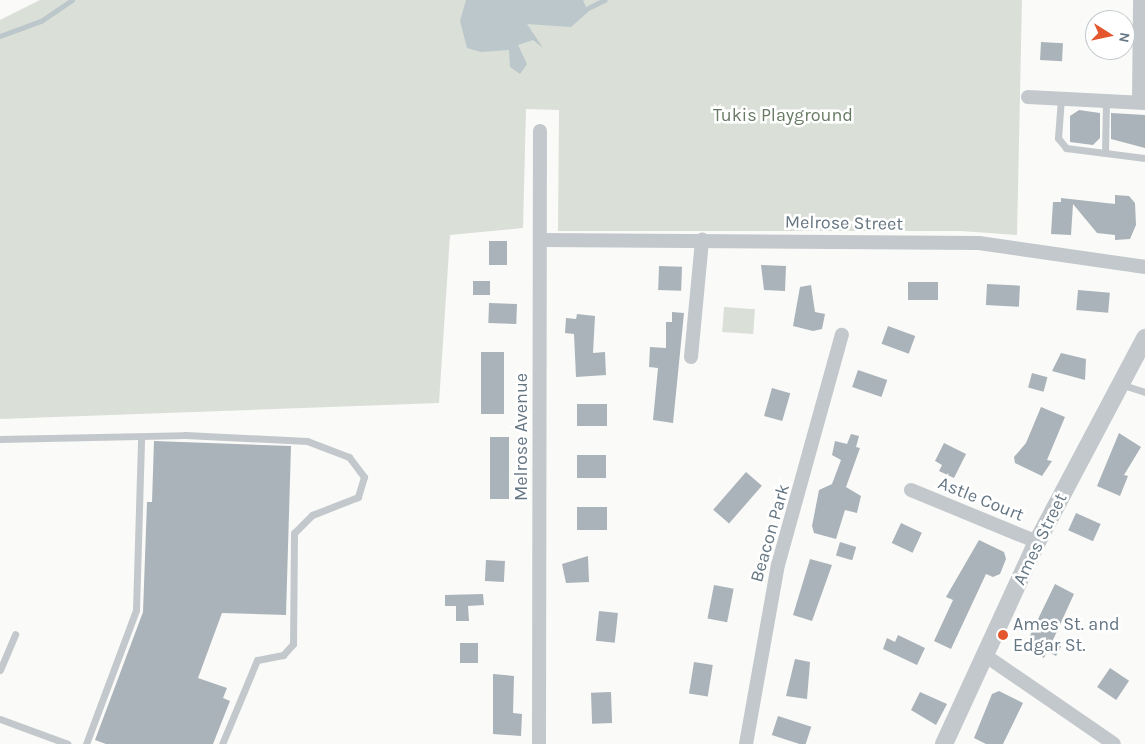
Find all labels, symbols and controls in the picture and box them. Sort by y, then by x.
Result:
north arrow [1085,10,1135,60]
text: N [1115,31,1134,44]
park label: Tukis Playground [713,104,853,126]
street label: Melrose Street [785,211,903,235]
street label: Melrose Avenue [510,373,532,501]
street label: Astle Court [935,472,1027,526]
street label: Beacon Park [746,481,794,585]
street label: Ames Street [1008,490,1072,588]
place label: Ames St. and Edgar St. [1013,614,1120,656]
marker: Ames St. and Edgar St. [997,629,1009,641]

